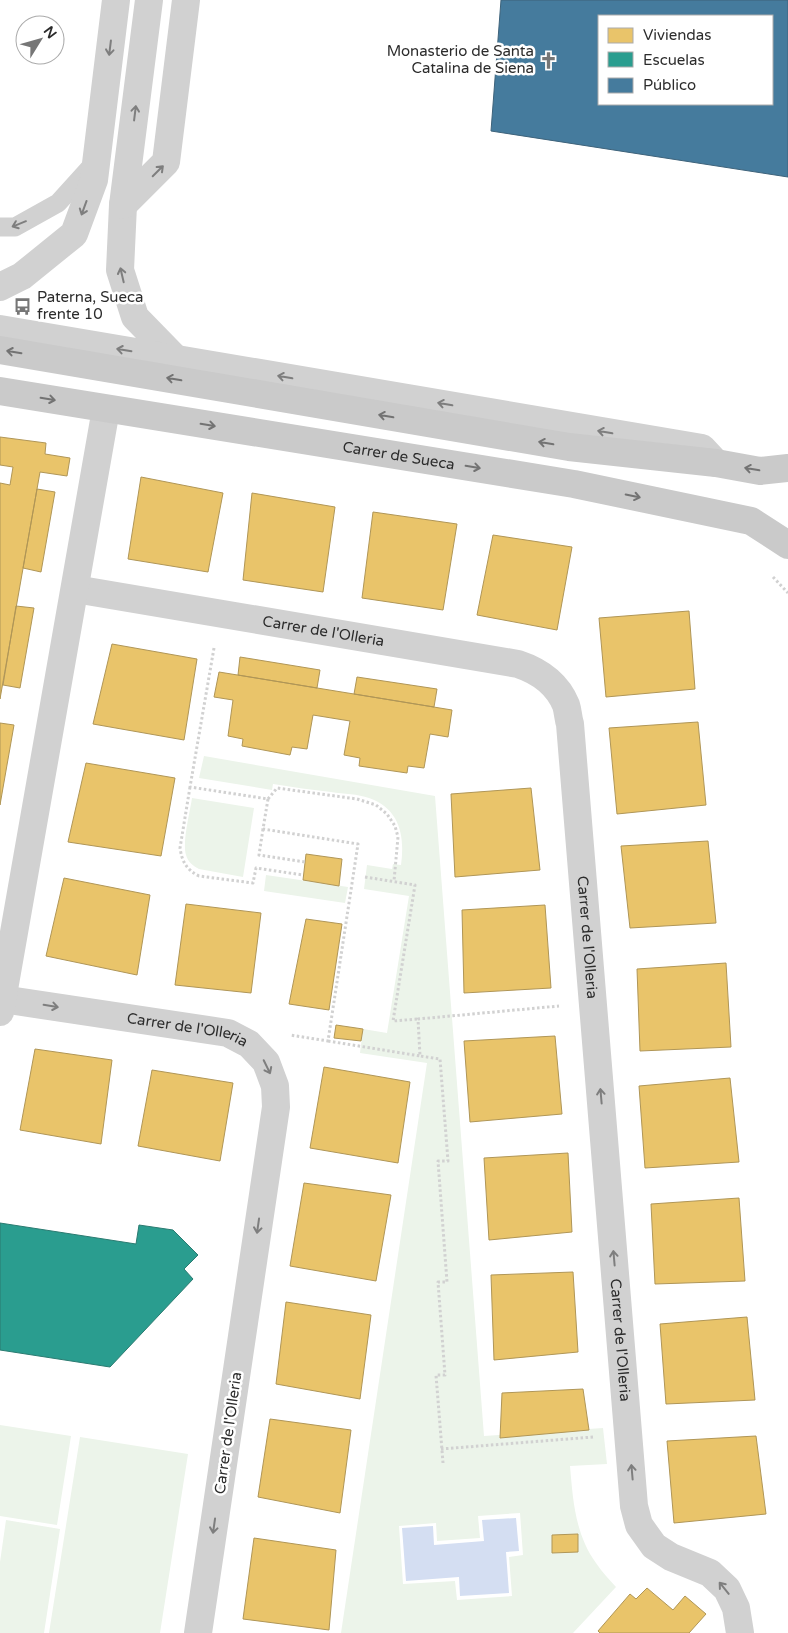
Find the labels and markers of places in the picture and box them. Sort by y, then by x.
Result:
place label: Monasterio de Santa Catalina de Siena [387,42,534,77]
church icon: Monasterio de Santa Catalina de Siena [538,50,558,70]
place label: Paterna, Sueca frente 10 [37,288,143,323]
bus stop icon: Paterna, Sueca frente 10 [13,296,33,316]

